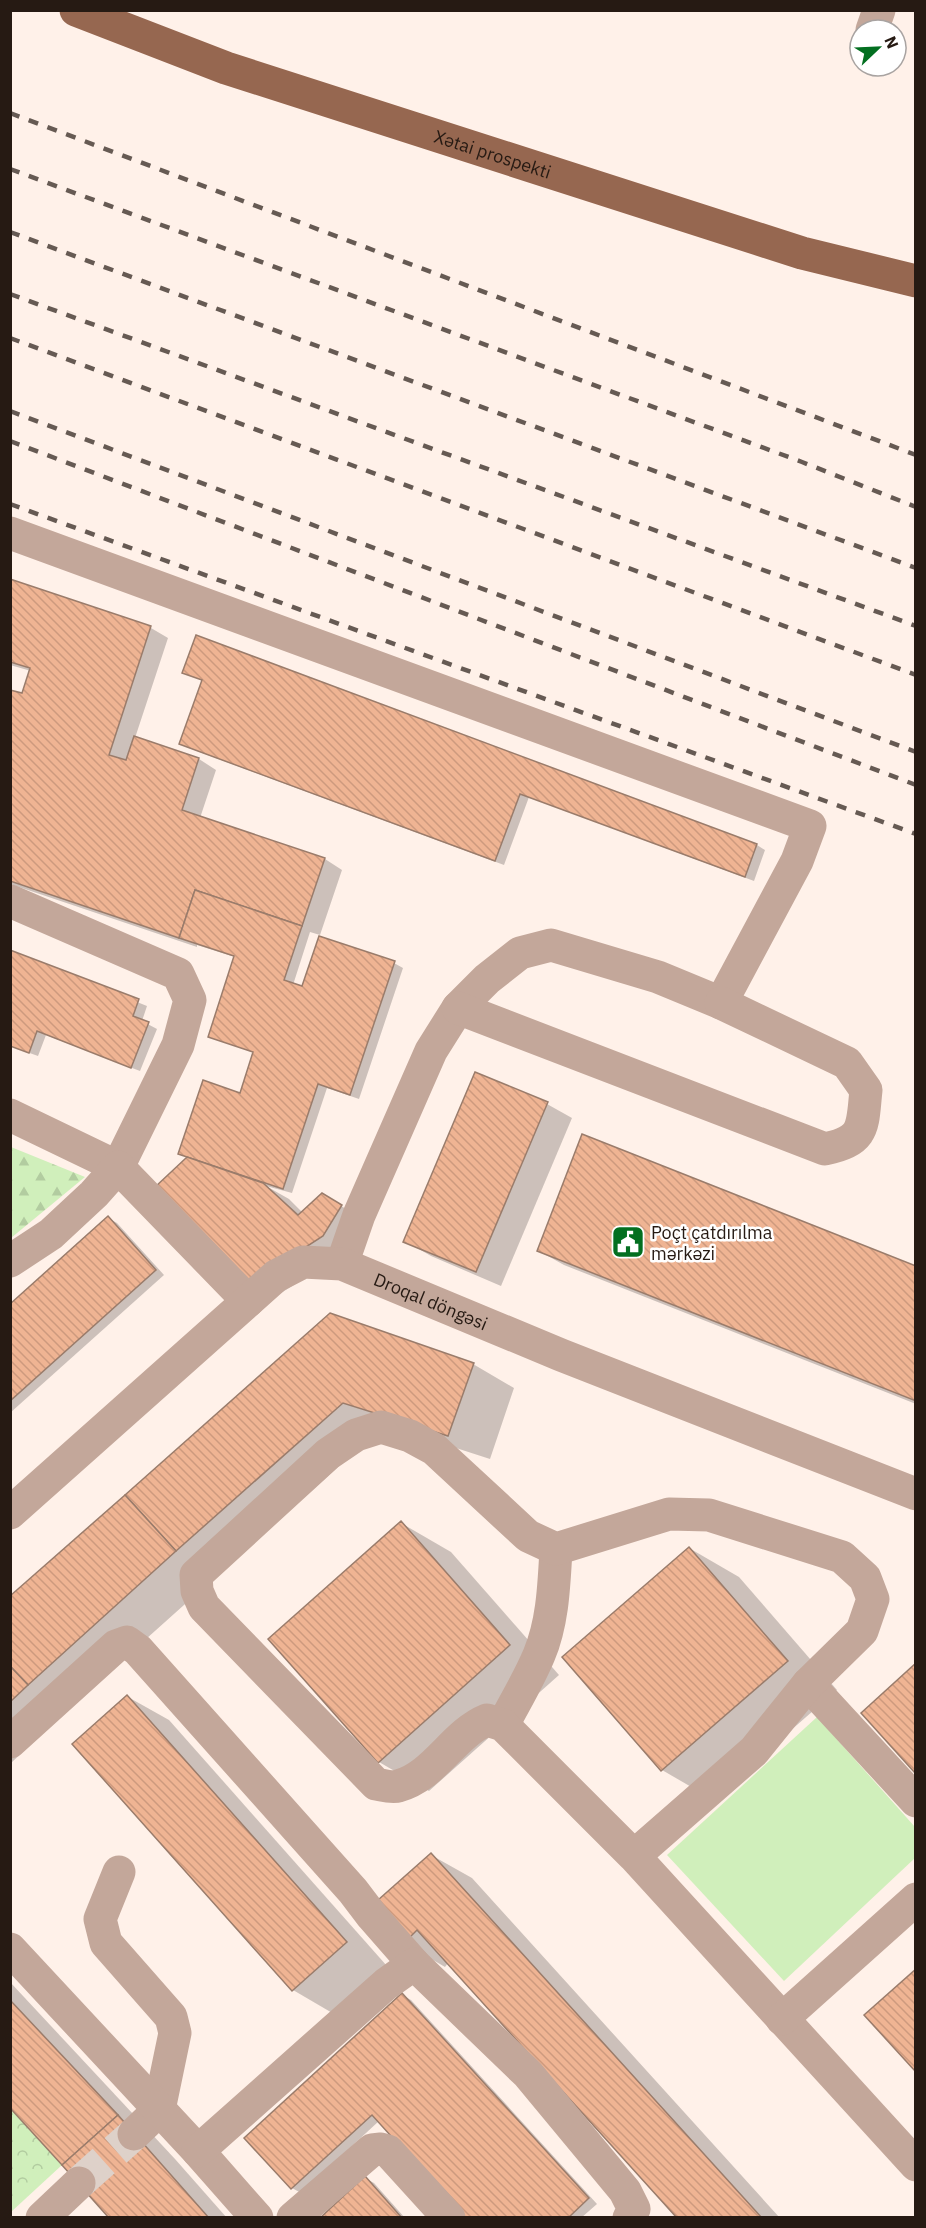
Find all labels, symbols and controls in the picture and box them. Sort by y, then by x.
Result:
north arrow [848,18,908,78]
text: N [880,33,903,51]
street label: Xətai prospekti [431,124,554,183]
place label: Poçt çatdırılma mərkəzi [651,1221,773,1265]
public building icon: Poçt çatdırılma mərkəzi [610,1224,646,1260]
street label: Droqal döngəsi [370,1267,491,1335]

